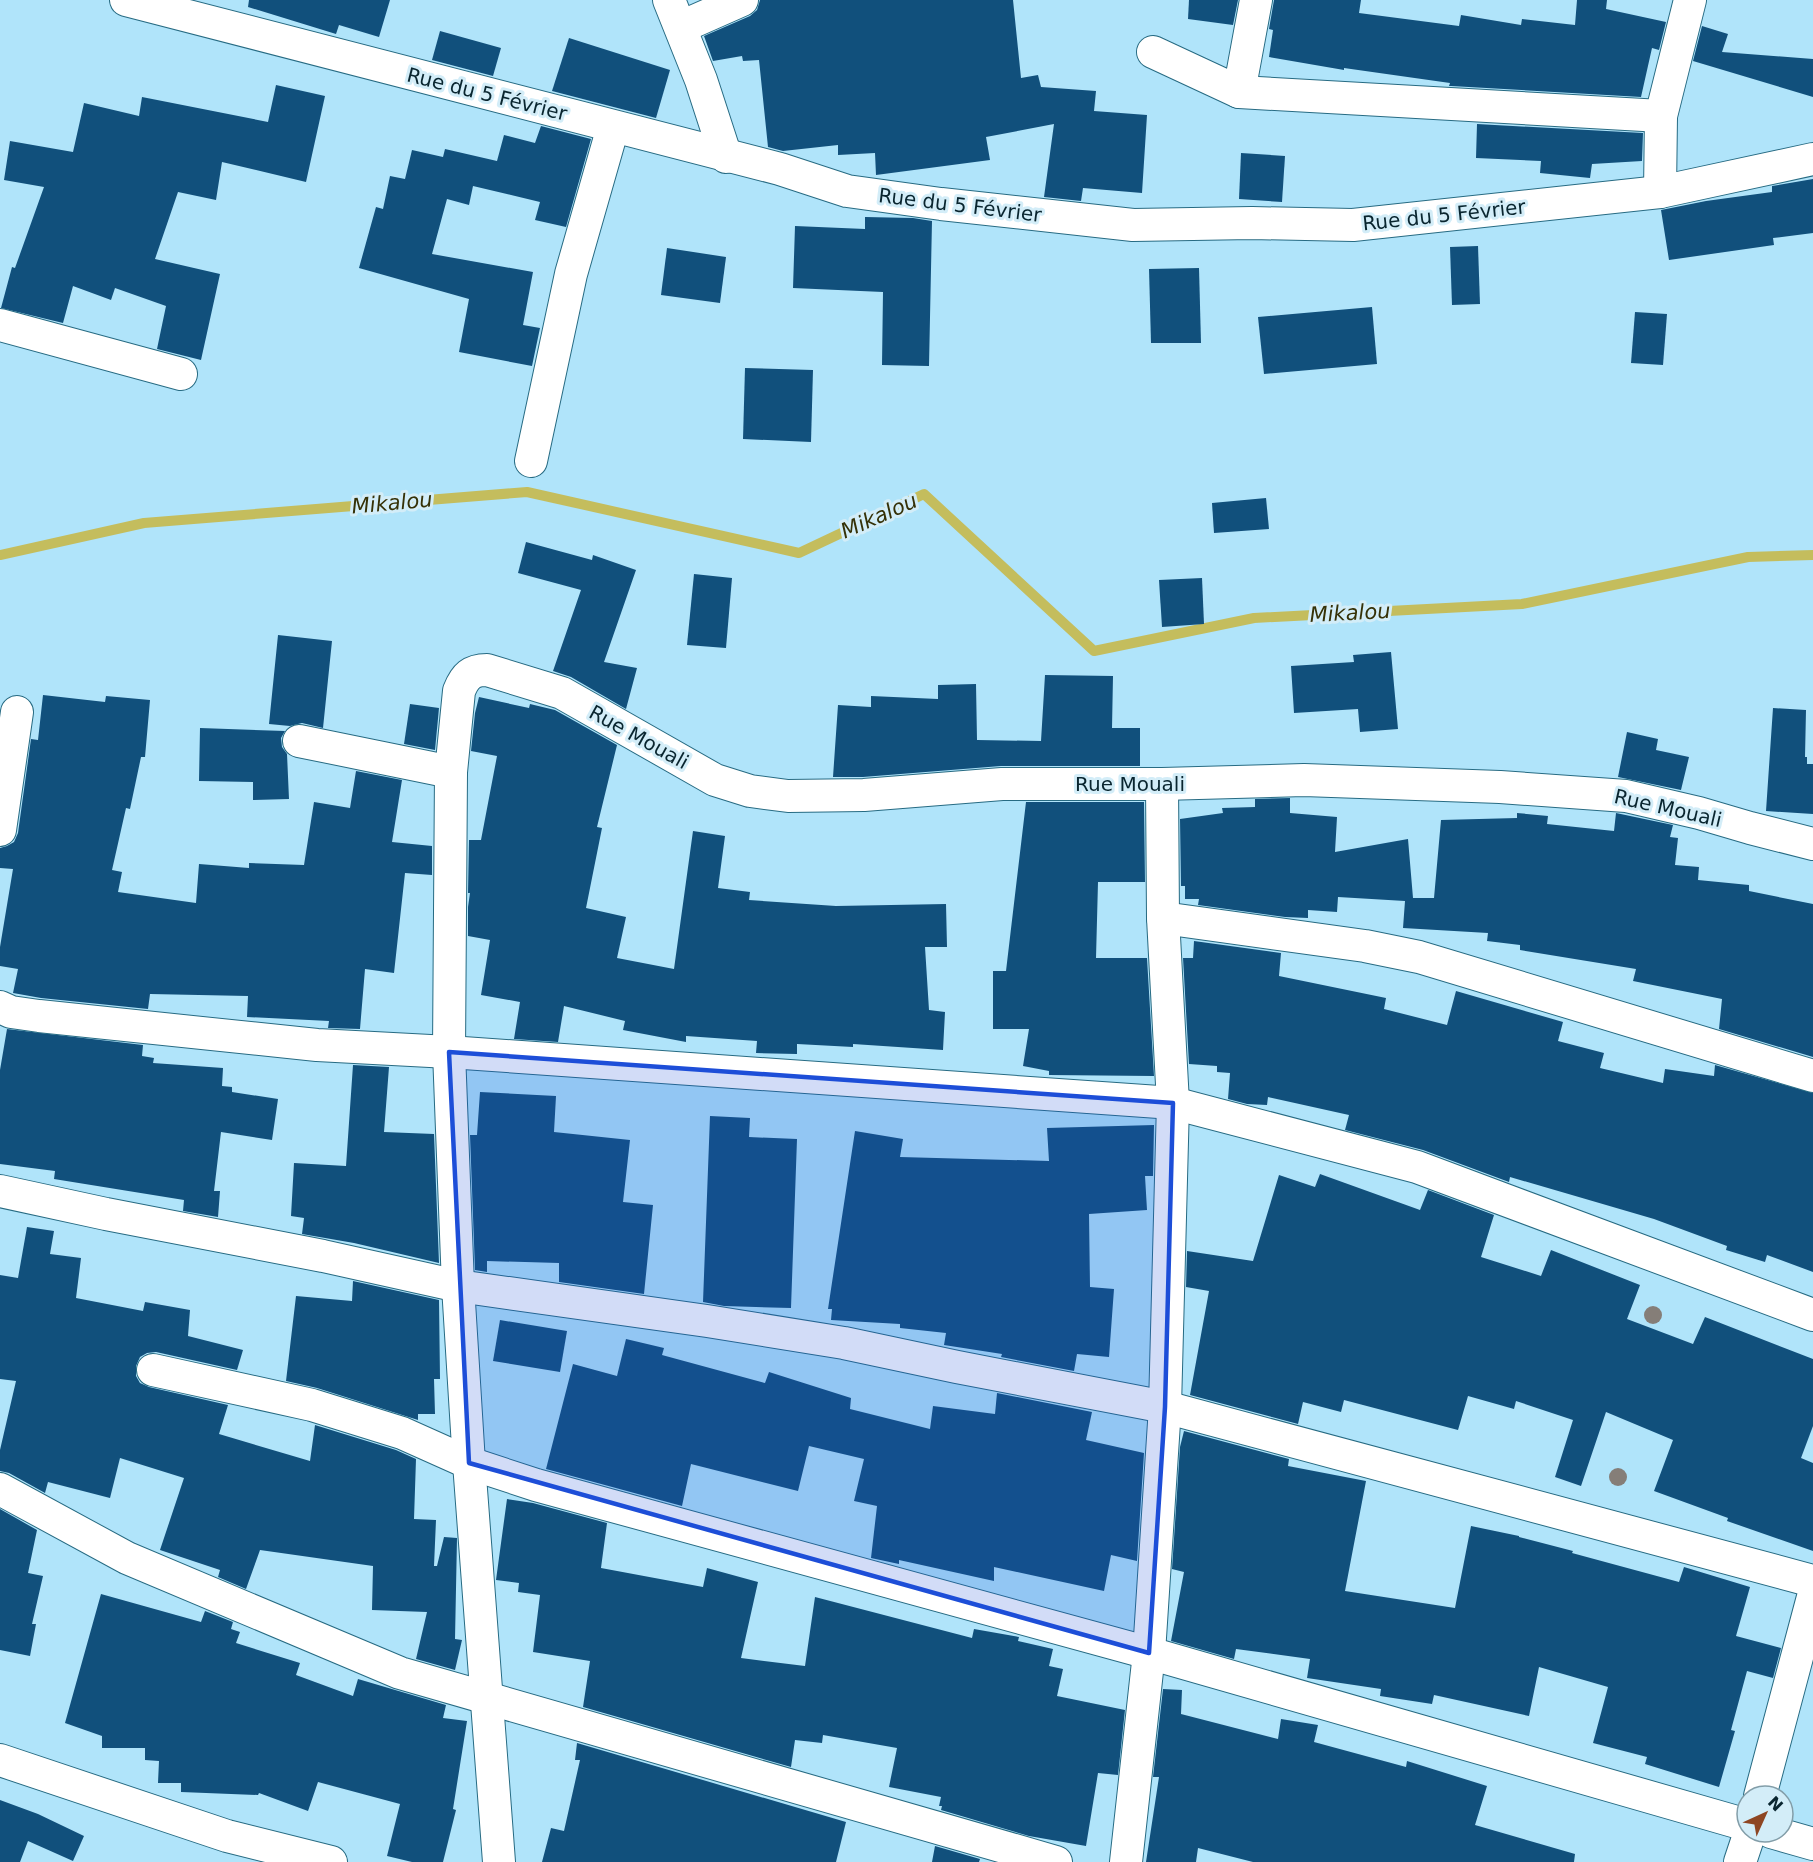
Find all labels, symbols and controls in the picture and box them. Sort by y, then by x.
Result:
street label: Rue du 5 Février [405,63,570,126]
street label: Rue du 5 Février [877,183,1044,227]
street label: Rue du 5 Février [1361,194,1528,236]
water label: Mikalou [351,488,433,518]
water label: Mikalou [837,489,921,543]
water label: Mikalou [1309,599,1391,627]
street label: Rue Mouali [585,700,693,774]
street label: Rue Mouali [1075,772,1185,796]
street label: Rue Mouali [1612,784,1724,832]
north arrow [1735,1784,1795,1844]
text: N [1764,1792,1787,1815]

